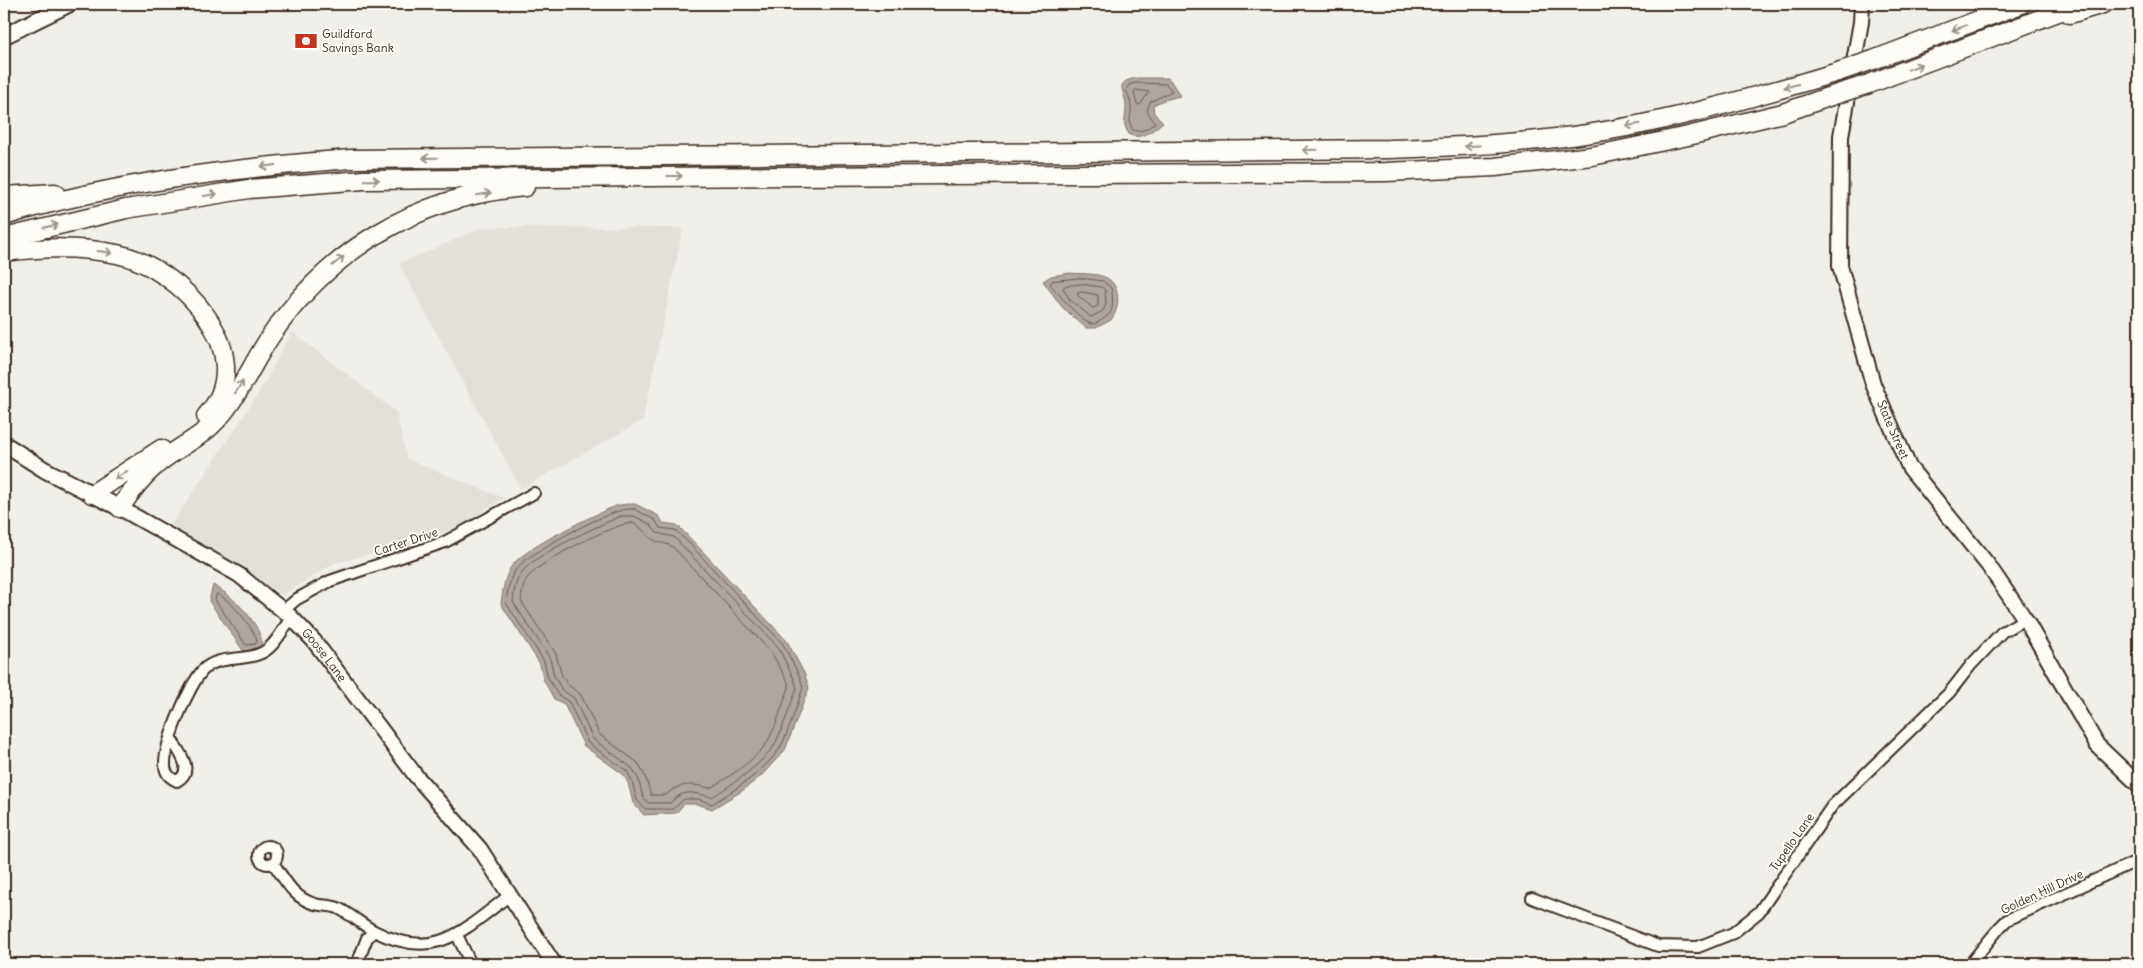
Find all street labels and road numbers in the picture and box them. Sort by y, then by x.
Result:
street label: State Street [1874,398,1913,461]
street label: Carter Drive [372,524,440,559]
street label: Goose Lane [299,625,350,684]
street label: Tupello Lane [1766,810,1817,874]
street label: Golden Hill Drive [1998,866,2085,917]

